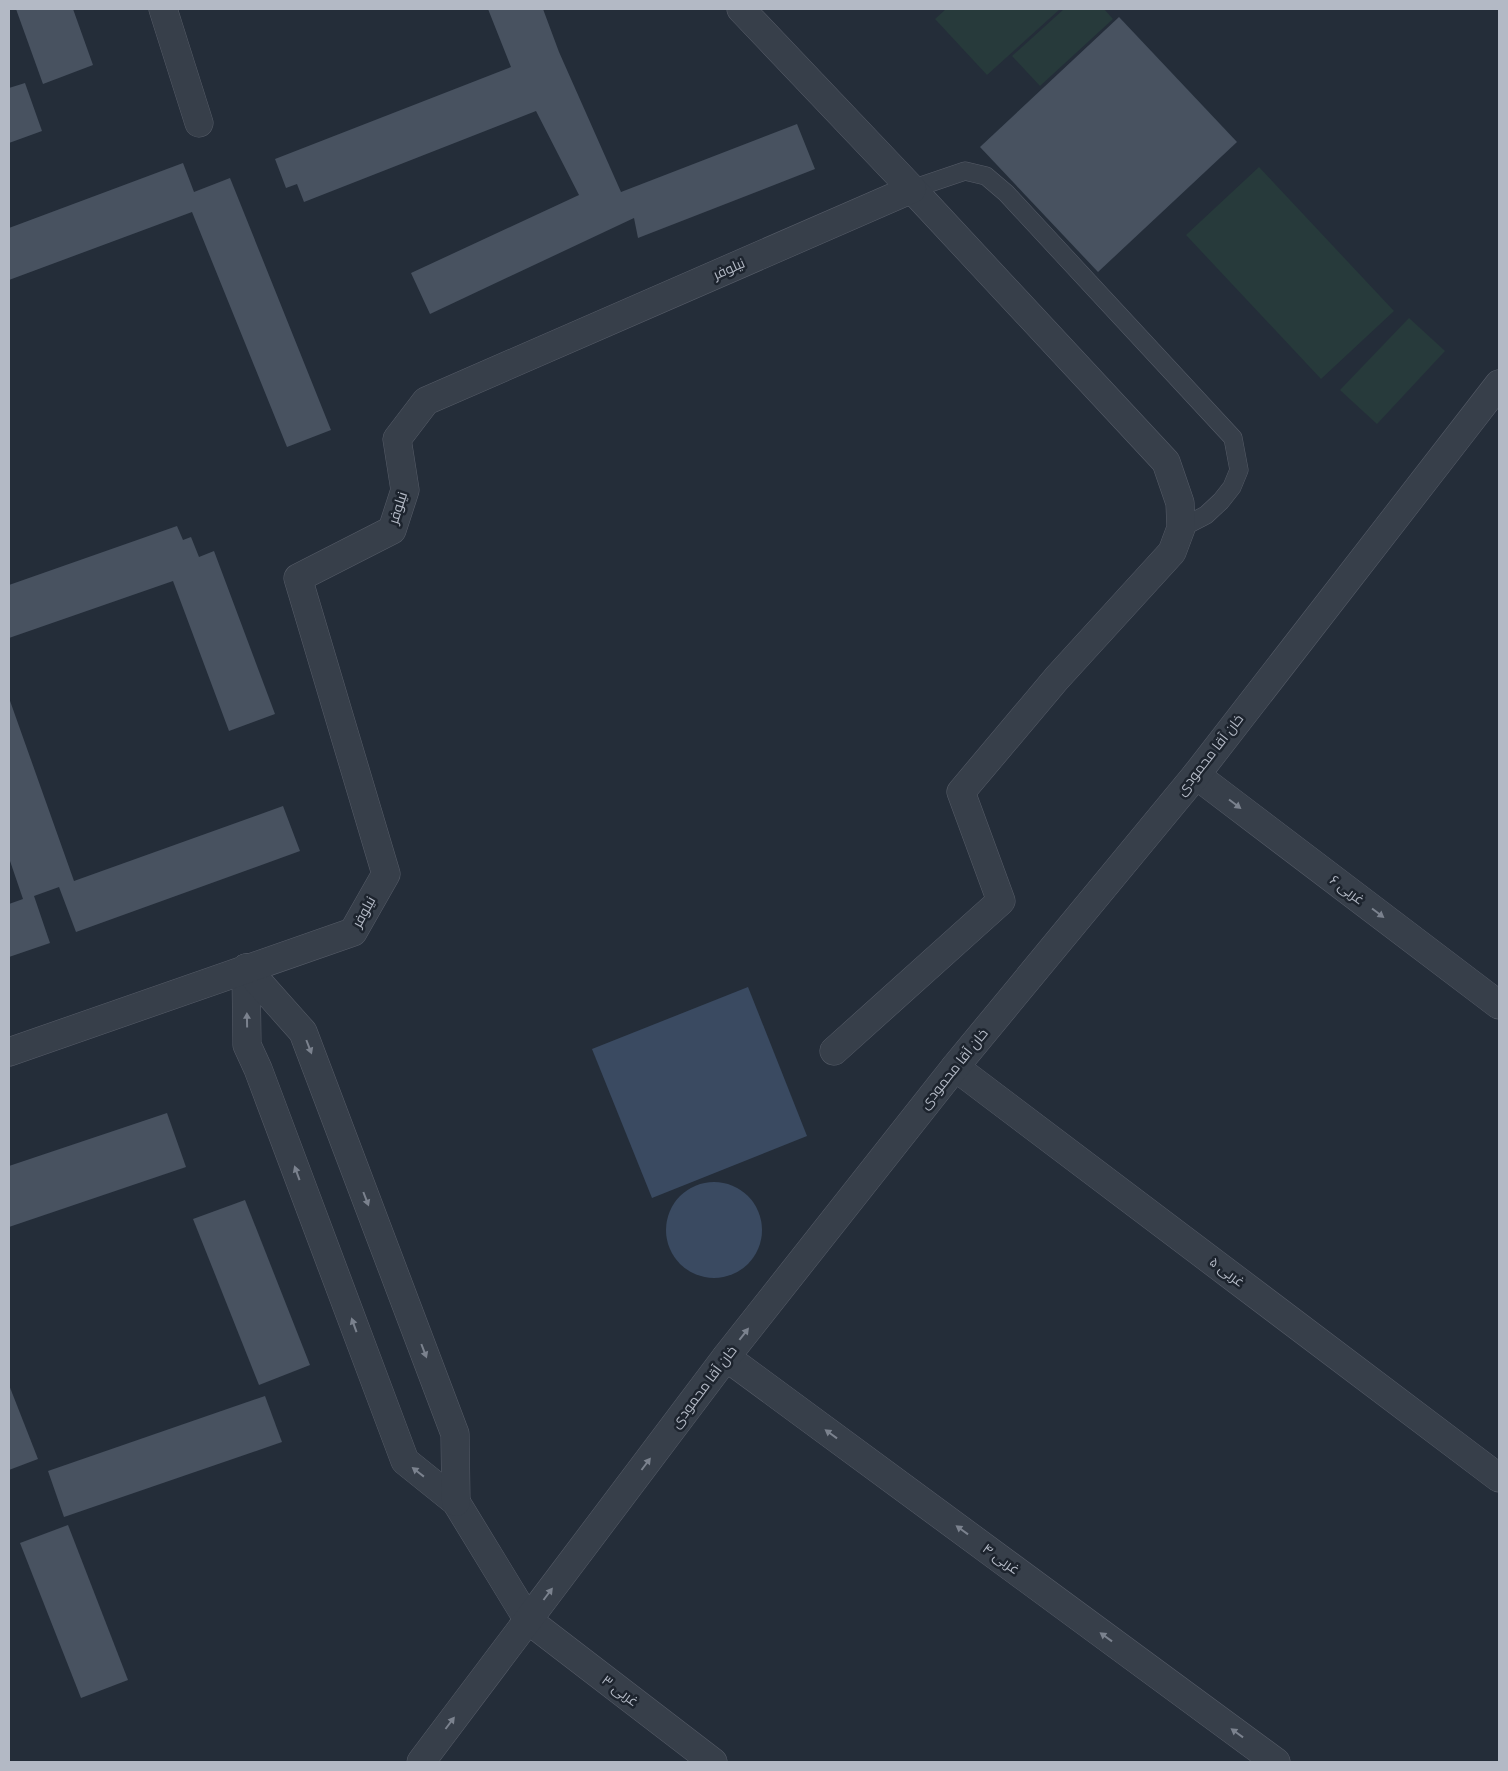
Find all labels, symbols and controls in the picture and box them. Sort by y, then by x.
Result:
street label: نیلوفر [710,255,748,284]
street label: نیلوفر [385,490,411,527]
street label: خان آقا محمودی [1173,711,1247,799]
one-way arrow [1228,799,1241,809]
street label: ۶ غربی [1326,872,1368,908]
street label: نیلوفر [348,893,379,931]
one-way arrow [1371,908,1385,918]
one-way arrow [243,1011,251,1027]
street label: خان آقا محمودی [916,1025,992,1113]
one-way arrow [305,1040,313,1055]
one-way arrow [293,1165,300,1180]
one-way arrow [362,1192,370,1207]
street label: ۵ غربی [1206,1253,1248,1291]
one-way arrow [350,1317,358,1332]
one-way arrow [738,1328,749,1341]
street label: خان آقا محمودی [667,1342,741,1432]
one-way arrow [420,1344,428,1359]
one-way arrow [824,1429,838,1439]
one-way arrow [640,1458,651,1471]
one-way arrow [412,1466,425,1477]
one-way arrow [955,1525,968,1535]
street label: ۴ غربی [979,1540,1023,1578]
one-way arrow [543,1587,553,1601]
one-way arrow [1099,1632,1113,1642]
street label: ۳ غربی [598,1672,642,1710]
one-way arrow [445,1716,455,1730]
one-way arrow [1231,1728,1244,1739]

